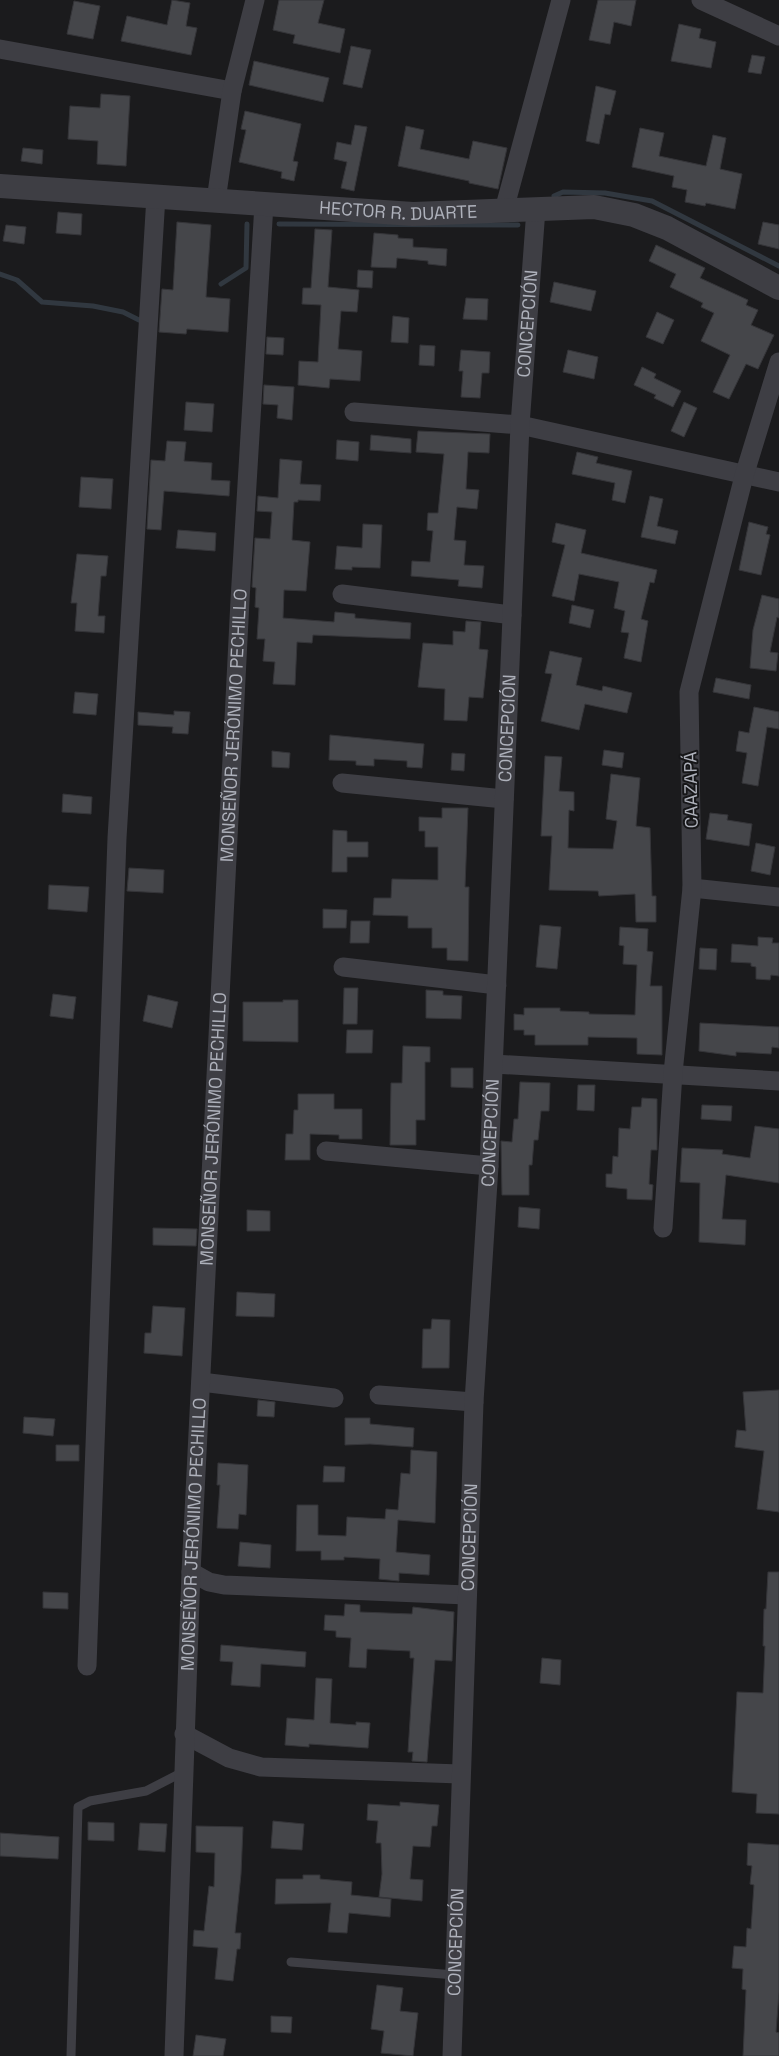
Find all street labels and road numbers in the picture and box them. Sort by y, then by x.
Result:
street label: HECTOR R. DUARTE [318,196,478,225]
street label: CONCEPCIÓN [512,269,542,378]
street label: MONSEÑOR JERÓNIMO PECHILLO [215,588,252,863]
street label: CONCEPCIÓN [493,674,521,783]
street label: CAAZAPÁ [678,751,703,829]
street label: MONSEÑOR JERÓNIMO PECHILLO [194,992,231,1266]
street label: CONCEPCIÓN [476,1078,504,1188]
street label: MONSEÑOR JERÓNIMO PECHILLO [176,1397,211,1671]
street label: CONCEPCIÓN [456,1483,482,1592]
street label: CONCEPCIÓN [442,1888,469,1996]

